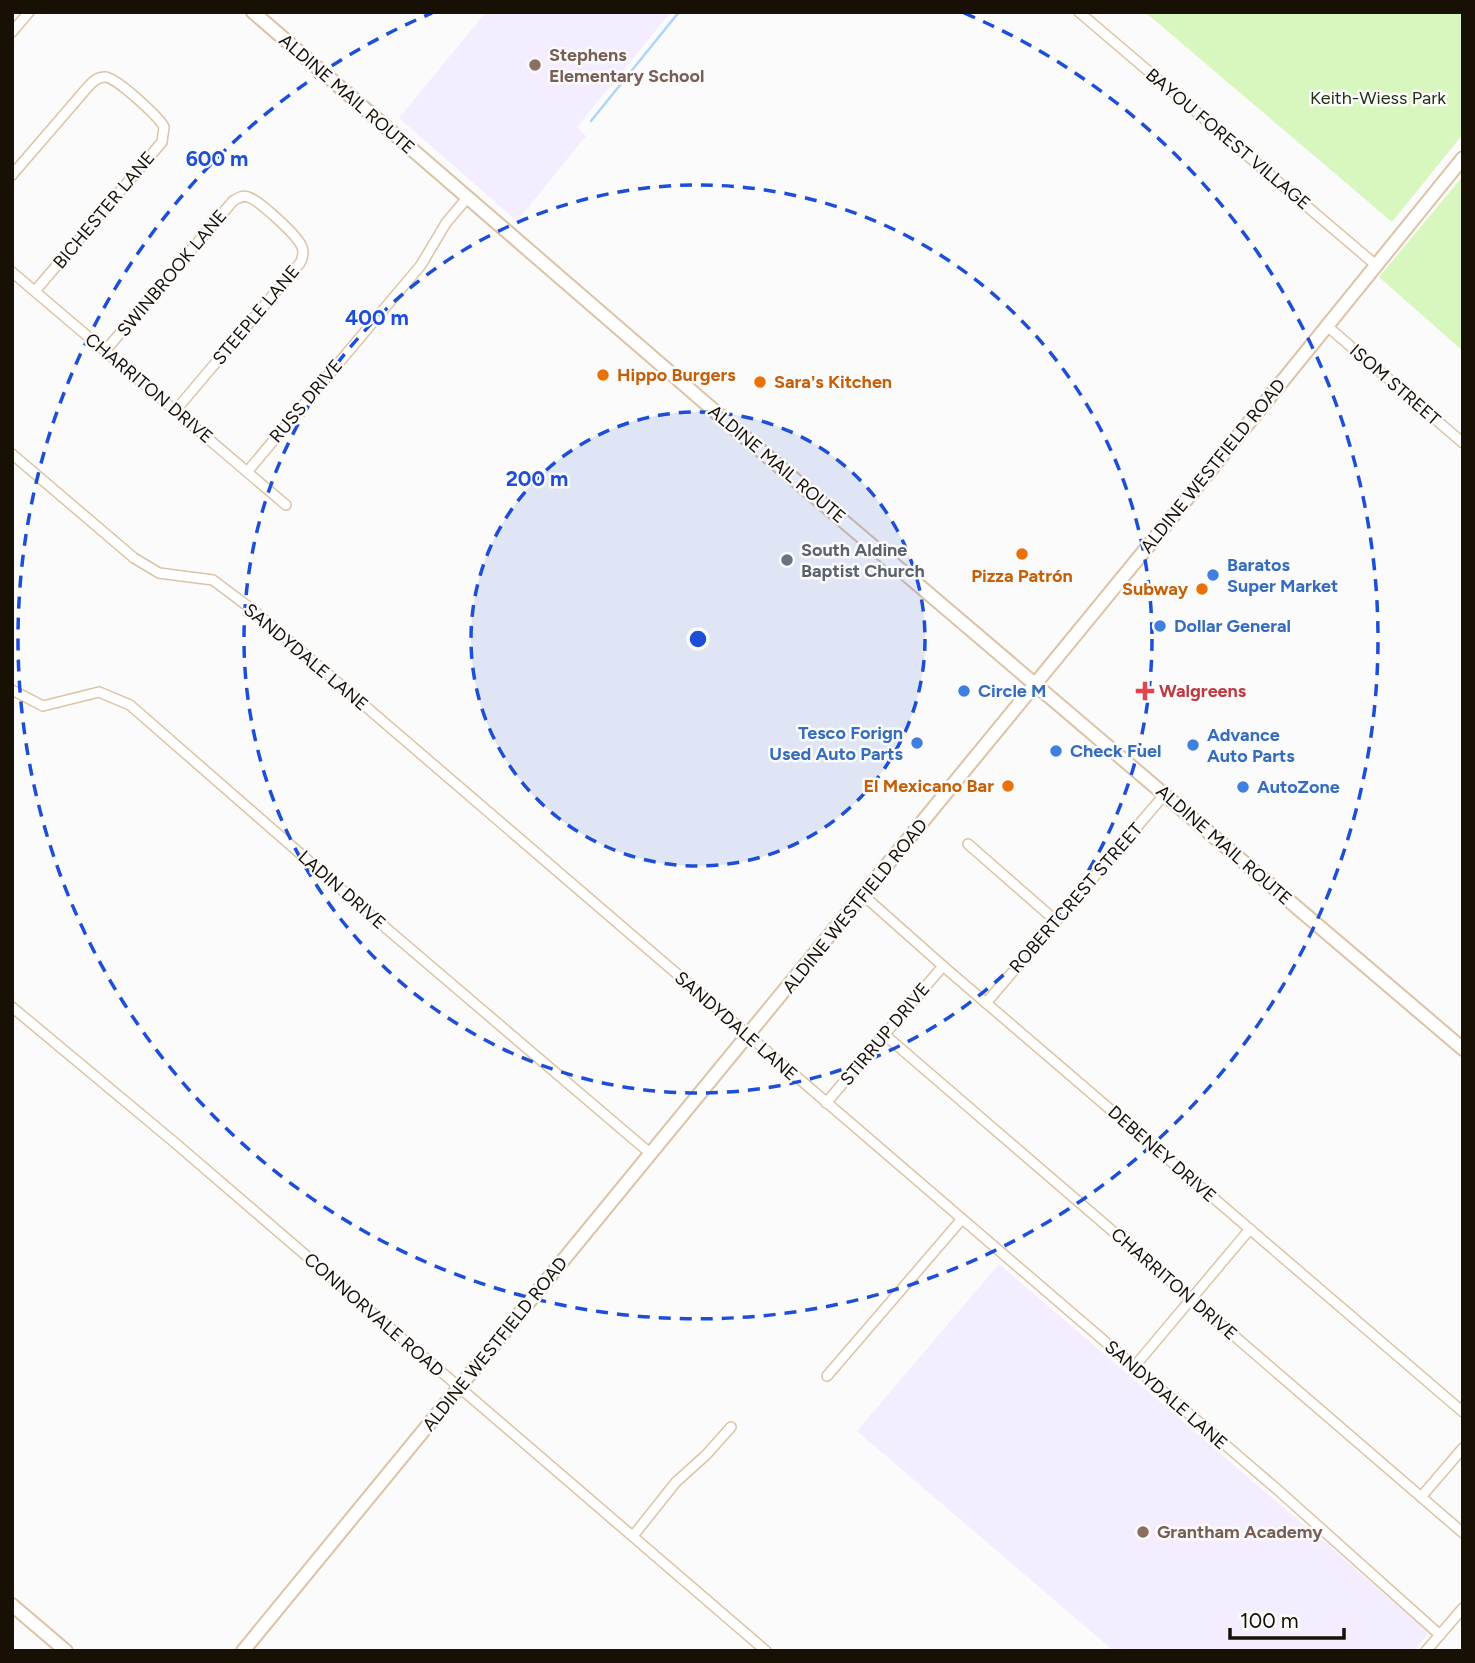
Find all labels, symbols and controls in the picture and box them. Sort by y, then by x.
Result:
street label: ALDINE MAIL ROUTE [275,29,419,159]
place label: Stephens Elementary School [549,44,704,87]
marker: Stephens Elementary School [527,57,543,73]
street label: BAYOU FOREST VILLAGE [1141,64,1315,214]
park label: Keith-Wiess Park [1310,87,1446,109]
text: 600 m [186,146,248,171]
street label: BICHESTER LANE [48,147,160,273]
street label: SWINBROOK LANE [113,205,231,341]
street label: STEEPLE LANE [208,261,304,369]
text: 400 m [345,305,409,330]
street label: CHARRITON DRIVE [81,328,217,448]
street label: ISOM STREET [1345,340,1445,430]
street label: RUSS DRIVE [265,355,347,447]
place label: Hippo Burgers [617,364,736,386]
marker: Hippo Burgers [595,367,611,383]
place label: Sara's Kitchen [774,371,892,393]
marker: Sara's Kitchen [752,374,768,390]
street label: ALDINE WESTFIELD ROAD [1136,374,1290,558]
street label: ALDINE MAIL ROUTE [704,400,850,528]
text: 200 m [506,466,568,491]
place label: South Aldine Baptist Church [801,539,925,582]
marker: Pizza Patrón [1014,546,1030,562]
marker: South Aldine Baptist Church [779,552,795,568]
place label: Baratos Super Market [1227,554,1338,597]
place label: Pizza Patrón [971,565,1073,587]
marker: Baratos Super Market [1205,567,1221,583]
place label: Subway [1122,578,1189,600]
marker: Subway [1194,581,1210,597]
street label: SANDYDALE LANE [239,599,373,715]
place label: Dollar General [1174,615,1291,637]
marker: Dollar General [1152,618,1168,634]
centre of rings [686,627,710,651]
place label: Circle M [978,680,1047,702]
place label: Walgreens [1159,680,1247,702]
marker: Circle M [956,683,972,699]
marker: Walgreens [1137,683,1153,699]
place label: Tesco Forign Used Auto Parts [769,722,904,765]
place label: Advance Auto Parts [1207,724,1295,767]
marker: Tesco Forign Used Auto Parts [909,735,925,751]
marker: Advance Auto Parts [1185,737,1201,753]
place label: Check Fuel [1070,740,1162,762]
marker: Check Fuel [1048,743,1064,759]
place label: El Mexicano Bar [863,775,994,797]
place label: AutoZone [1257,776,1340,798]
marker: El Mexicano Bar [1000,778,1016,794]
marker: AutoZone [1235,779,1251,795]
street label: ALDINE MAIL ROUTE [1152,780,1296,910]
street label: ALDINE WESTFIELD ROAD [778,814,932,998]
street label: ROBERTCREST STREET [1005,818,1147,978]
street label: LADIN DRIVE [294,846,390,934]
street label: SANDYDALE LANE [670,967,802,1085]
street label: STIRRUP DRIVE [836,978,934,1090]
street label: DEBENEY DRIVE [1103,1101,1221,1207]
street label: CHARRITON DRIVE [1106,1223,1242,1345]
street label: CONNORVALE ROAD [300,1248,448,1382]
street label: ALDINE WESTFIELD ROAD [418,1252,572,1436]
street label: SANDYDALE LANE [1100,1336,1232,1454]
place label: Grantham Academy [1157,1521,1323,1543]
marker: Grantham Academy [1135,1524,1151,1540]
scale bar [1230,1596,1344,1640]
text: 100 m [1240,1608,1299,1633]

